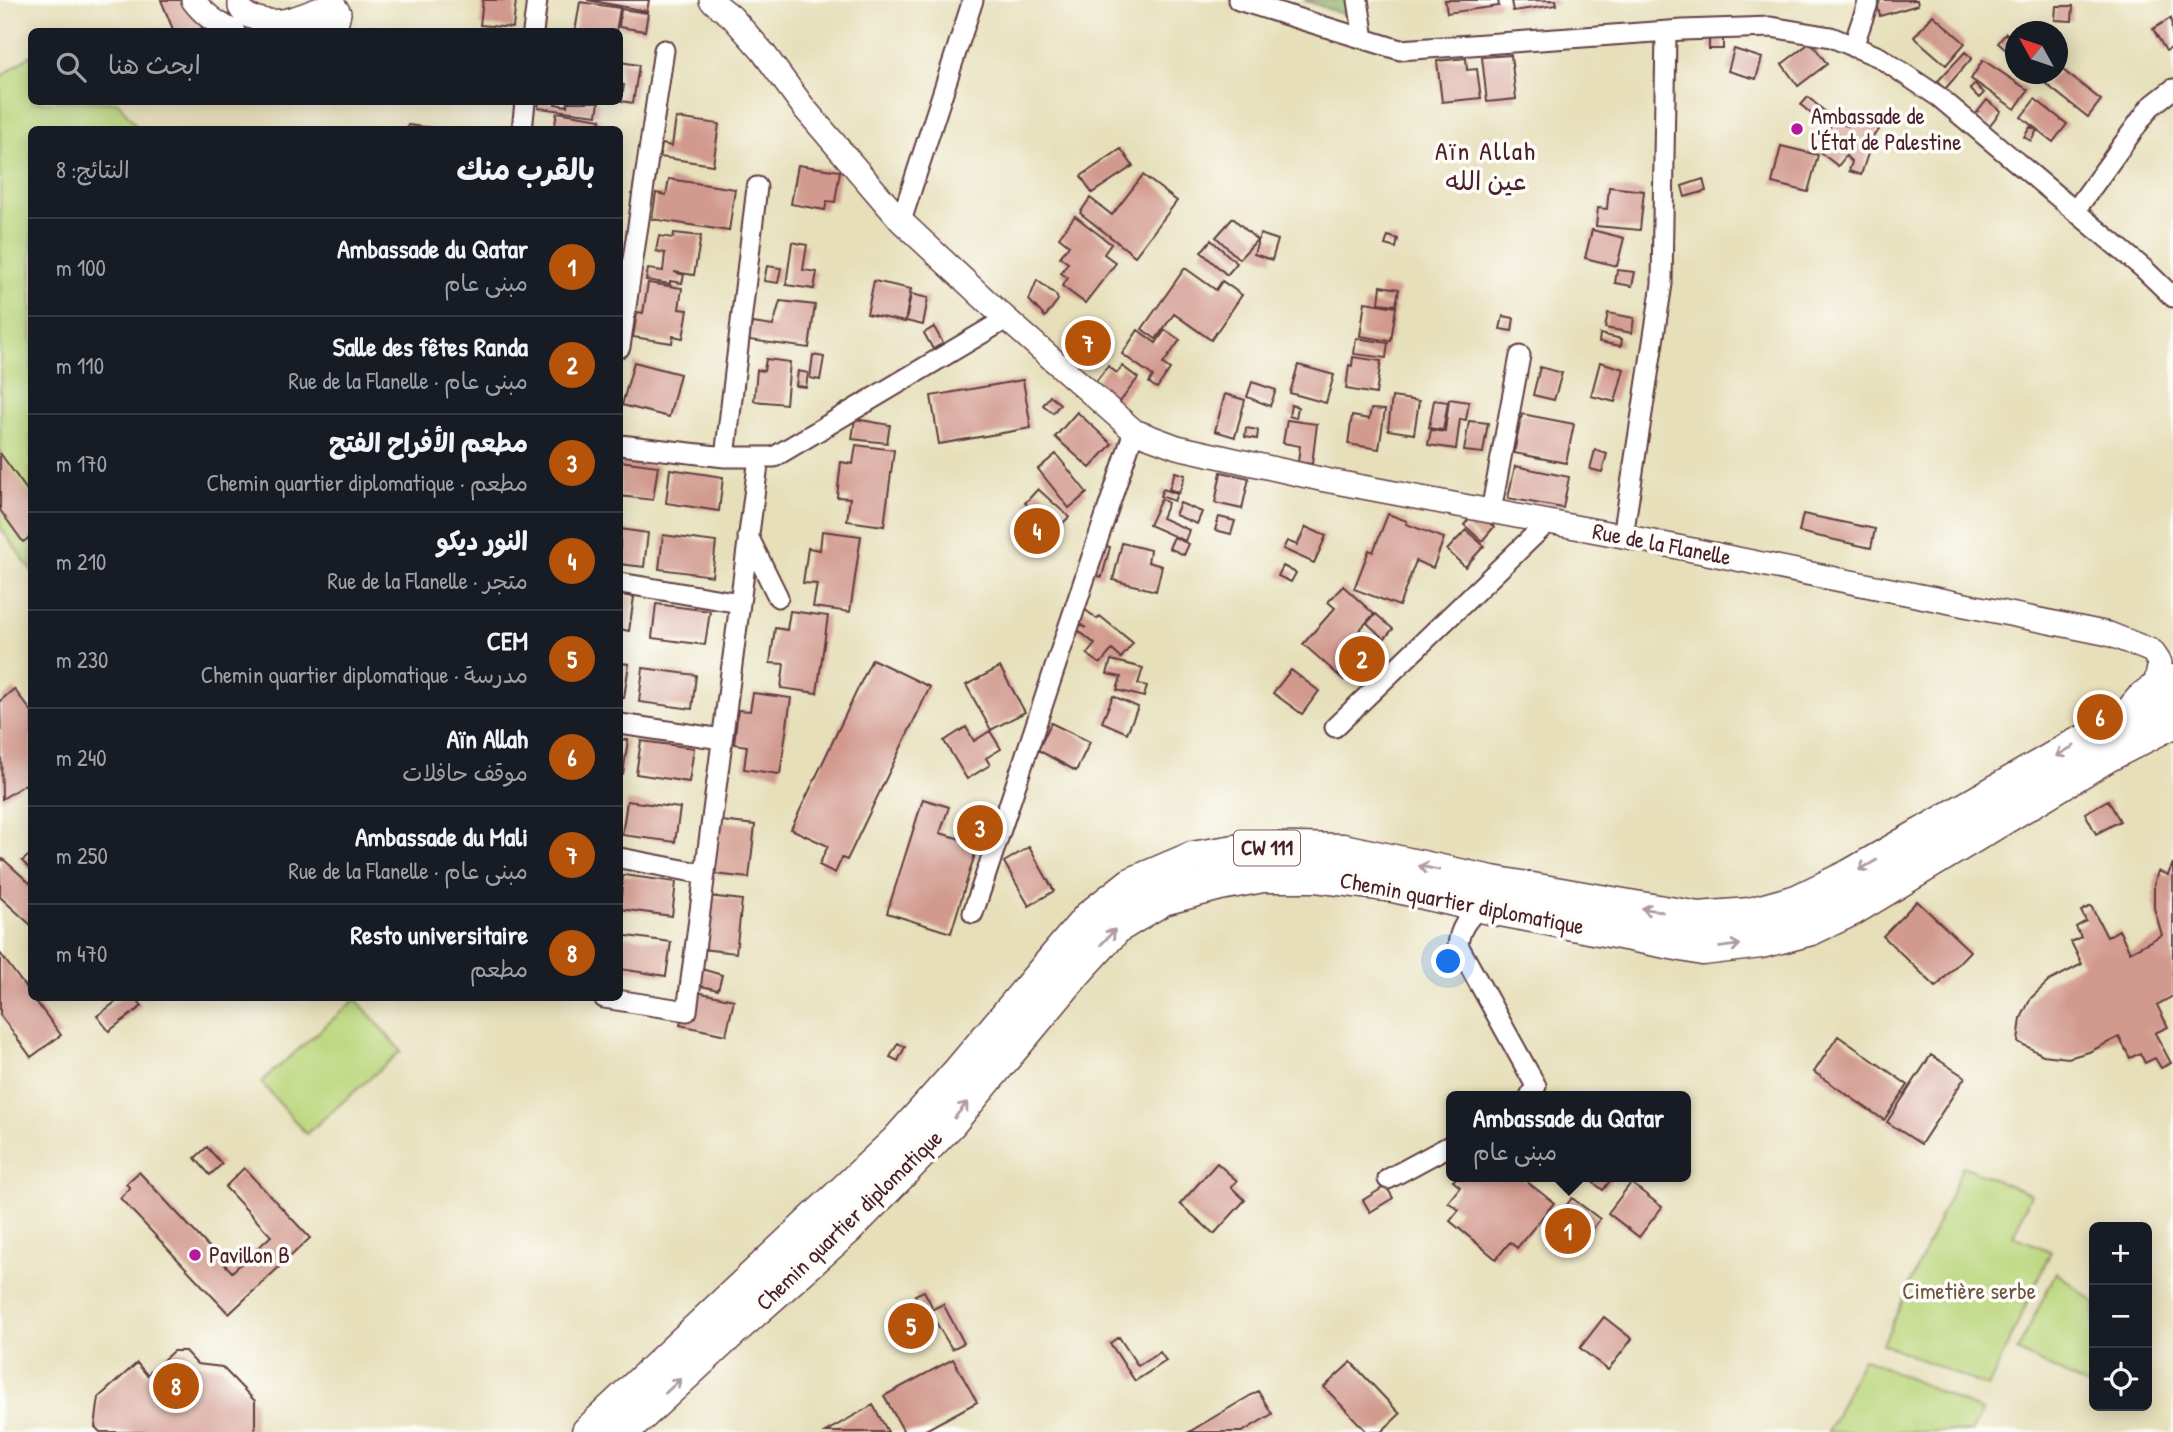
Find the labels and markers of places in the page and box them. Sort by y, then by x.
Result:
place label: Ambassade de l'État de Palestine [1811,100,1961,157]
marker: Ambassade de l'État de Palestine [1789,121,1805,137]
pin: 7 [1065,317,1111,369]
pin: 4 [1014,505,1060,557]
pin: 2 [1339,633,1385,685]
pin: 6 [2077,691,2123,743]
pin: 3 [957,802,1003,854]
pin: 1 [1545,1205,1591,1257]
place label: Pavillon B [209,1239,290,1270]
marker: Pavillon B [187,1247,203,1263]
pin: 5 [888,1300,934,1352]
pin: 8 [153,1360,199,1412]

